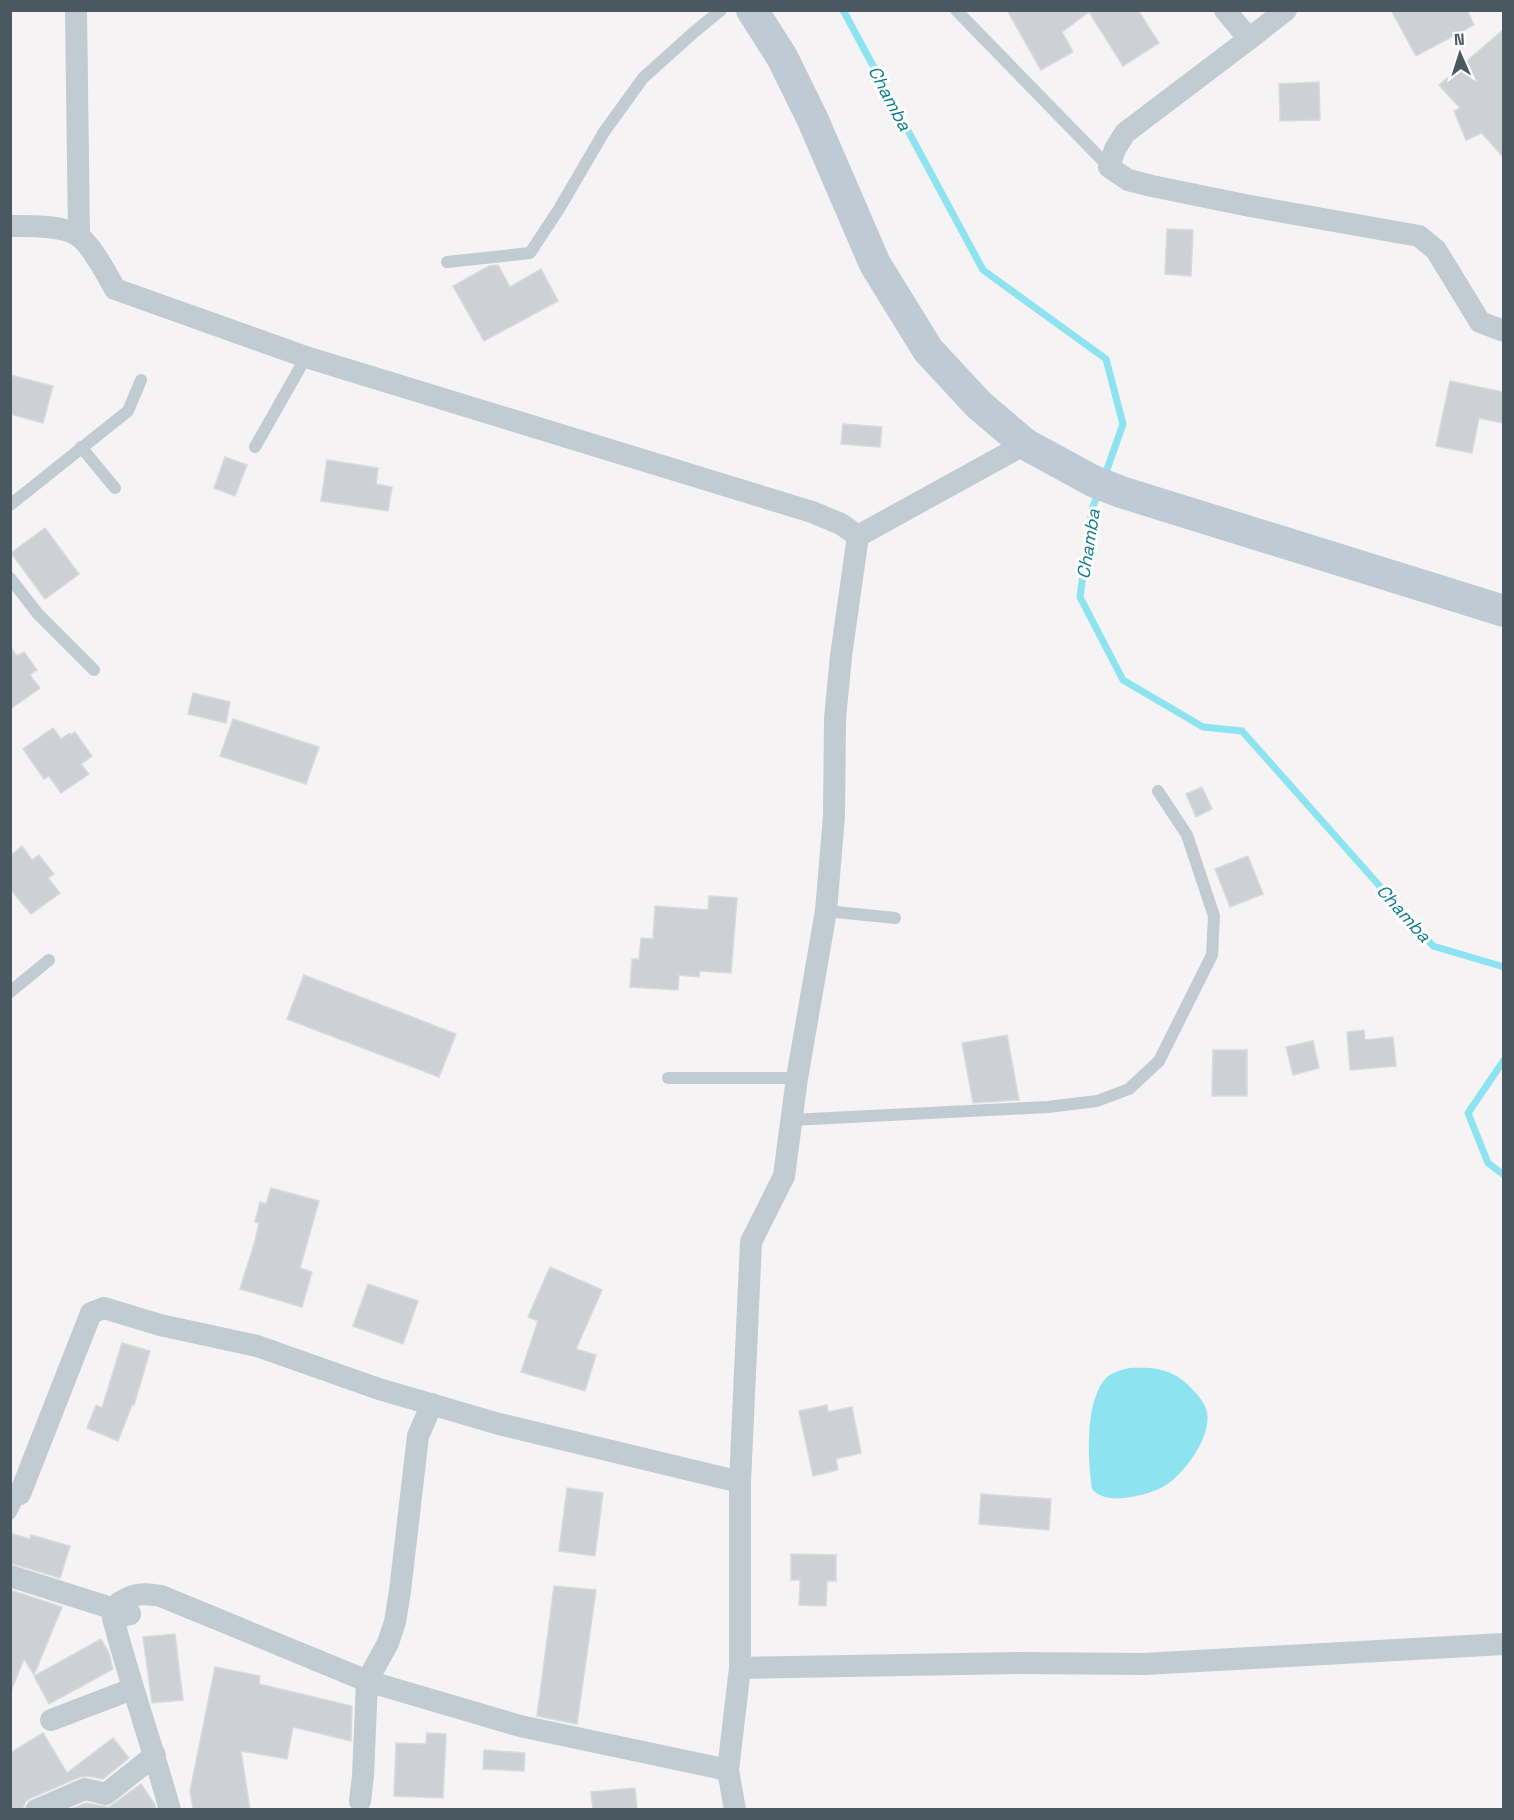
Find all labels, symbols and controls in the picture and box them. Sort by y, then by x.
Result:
north arrow [1430,24,1490,84]
text: N [1453,29,1465,50]
water label: Chamba [863,62,917,135]
water label: Chamba [1071,507,1105,581]
water label: Chamba [1372,879,1437,947]

